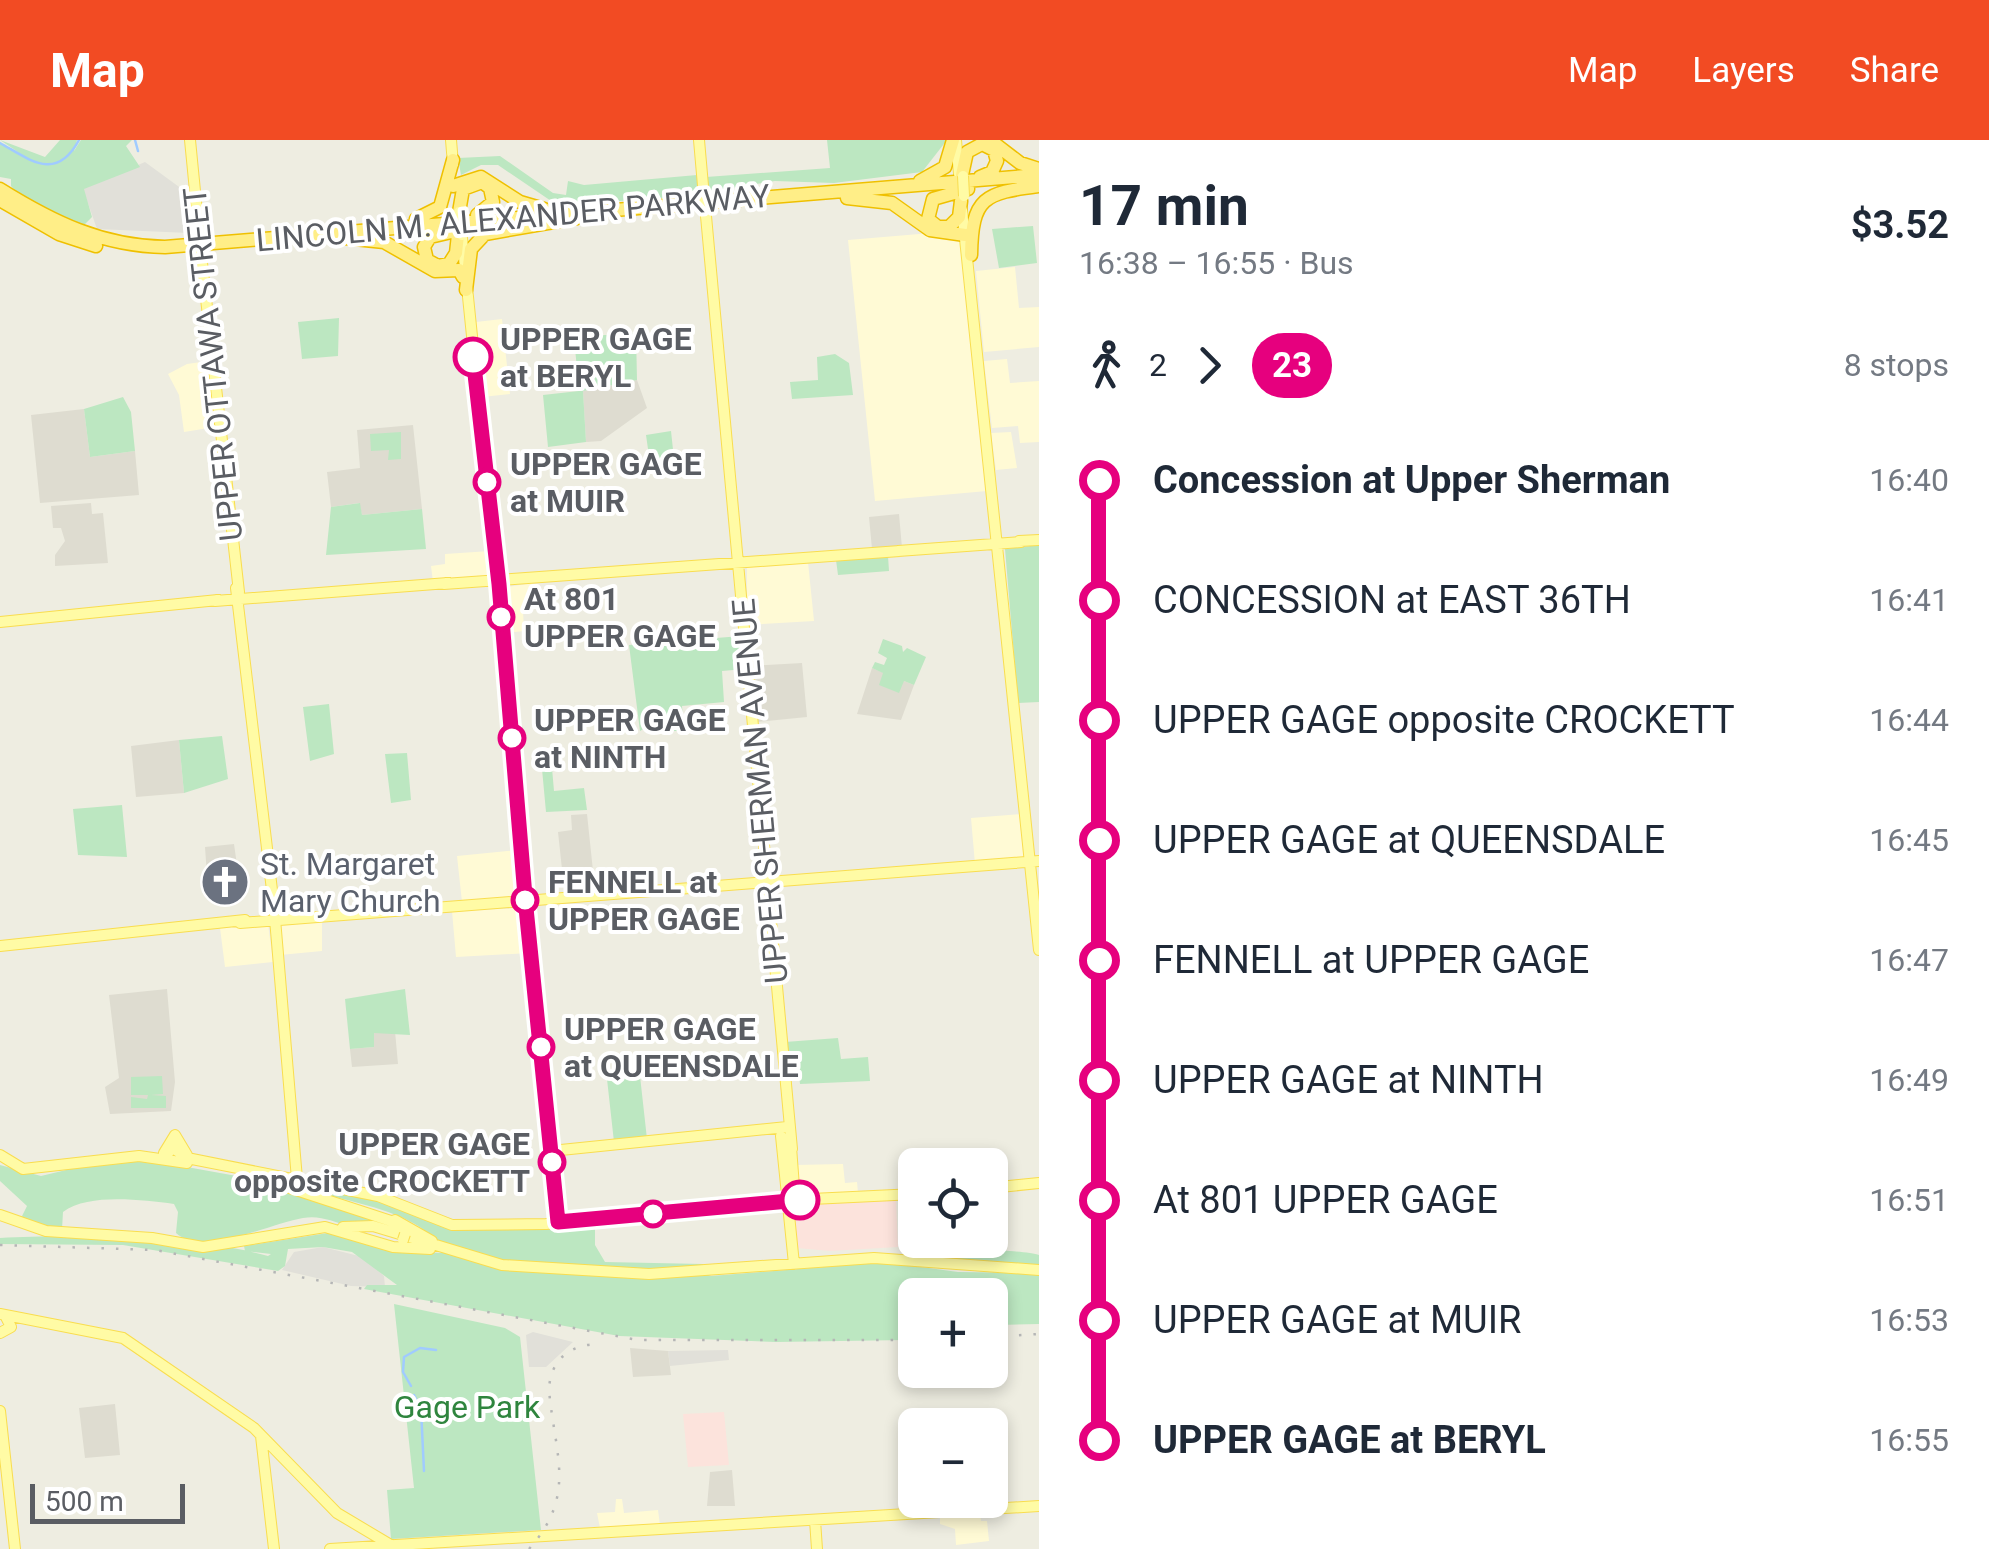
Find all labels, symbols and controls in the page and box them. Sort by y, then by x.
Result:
text: Map [50,42,145,99]
text: Map [1568,50,1637,91]
text: Layers [1692,50,1795,91]
text: Share [1850,50,1939,91]
text: 17 min [1079,174,1249,238]
street label: LINCOLN M. ALEXANDER PARKWAY [254,177,772,259]
street label: UPPER OTTAWA STREET [176,185,250,543]
text: $3.52 [1851,203,1949,247]
text: 16:38 – 16:55 · Bus [1079,244,1354,282]
place label: UPPER GAGE at BERYL [500,320,692,395]
marker: UPPER GAGE at BERYL [454,338,492,376]
icon: walk [1079,338,1134,393]
icon: forward [1182,338,1237,393]
text: 23 [1272,345,1312,386]
text: 2 [1149,346,1167,384]
text: 8 stops [1844,346,1949,384]
place label: UPPER GAGE at MUIR [510,445,702,520]
text: Concession at Upper Sherman [1153,458,1670,502]
text: 16:40 [1869,461,1949,499]
marker: UPPER GAGE at MUIR [474,469,500,495]
text: CONCESSION at EAST 36TH [1153,578,1631,622]
place label: At 801 UPPER GAGE [524,580,716,655]
text: 16:41 [1869,581,1949,619]
street label: UPPER SHERMAN AVENUE [724,597,796,985]
marker: At 801 UPPER GAGE [488,604,514,630]
text: UPPER GAGE opposite CROCKETT [1153,698,1735,742]
place label: UPPER GAGE at NINTH [534,701,726,776]
text: 16:44 [1869,701,1949,739]
marker: UPPER GAGE at NINTH [499,725,525,751]
text: UPPER GAGE at QUEENSDALE [1153,818,1665,862]
text: 16:45 [1869,821,1949,859]
place label: St. Margaret Mary Church [260,845,441,920]
church icon: St. Margaret Mary Church [199,856,251,908]
place label: FENNELL at UPPER GAGE [548,863,740,938]
marker: FENNELL at UPPER GAGE [512,887,538,913]
text: FENNELL at UPPER GAGE [1153,938,1589,982]
text: 16:47 [1869,941,1949,979]
place label: UPPER GAGE at QUEENSDALE [564,1010,799,1085]
marker: UPPER GAGE at QUEENSDALE [528,1034,554,1060]
text: UPPER GAGE at NINTH [1153,1058,1544,1102]
text: 16:49 [1869,1061,1949,1099]
place label: UPPER GAGE opposite CROCKETT [234,1125,530,1200]
map controls [898,1148,1008,1518]
button: locate [898,1148,1008,1258]
marker: UPPER GAGE opposite CROCKETT [539,1149,565,1175]
text: At 801 UPPER GAGE [1153,1178,1498,1222]
unlabelled marker [781,1181,819,1219]
text: 16:51 [1869,1181,1949,1219]
unlabelled marker [640,1201,666,1227]
button: + [898,1278,1008,1388]
text: UPPER GAGE at MUIR [1153,1298,1522,1342]
text: 16:53 [1869,1301,1949,1339]
park label: Gage Park [394,1388,541,1426]
button: − [898,1408,1008,1518]
text: UPPER GAGE at BERYL [1153,1418,1546,1462]
text: 16:55 [1869,1421,1949,1459]
scale bar [30,1479,185,1524]
text: 500 m [45,1485,124,1518]

